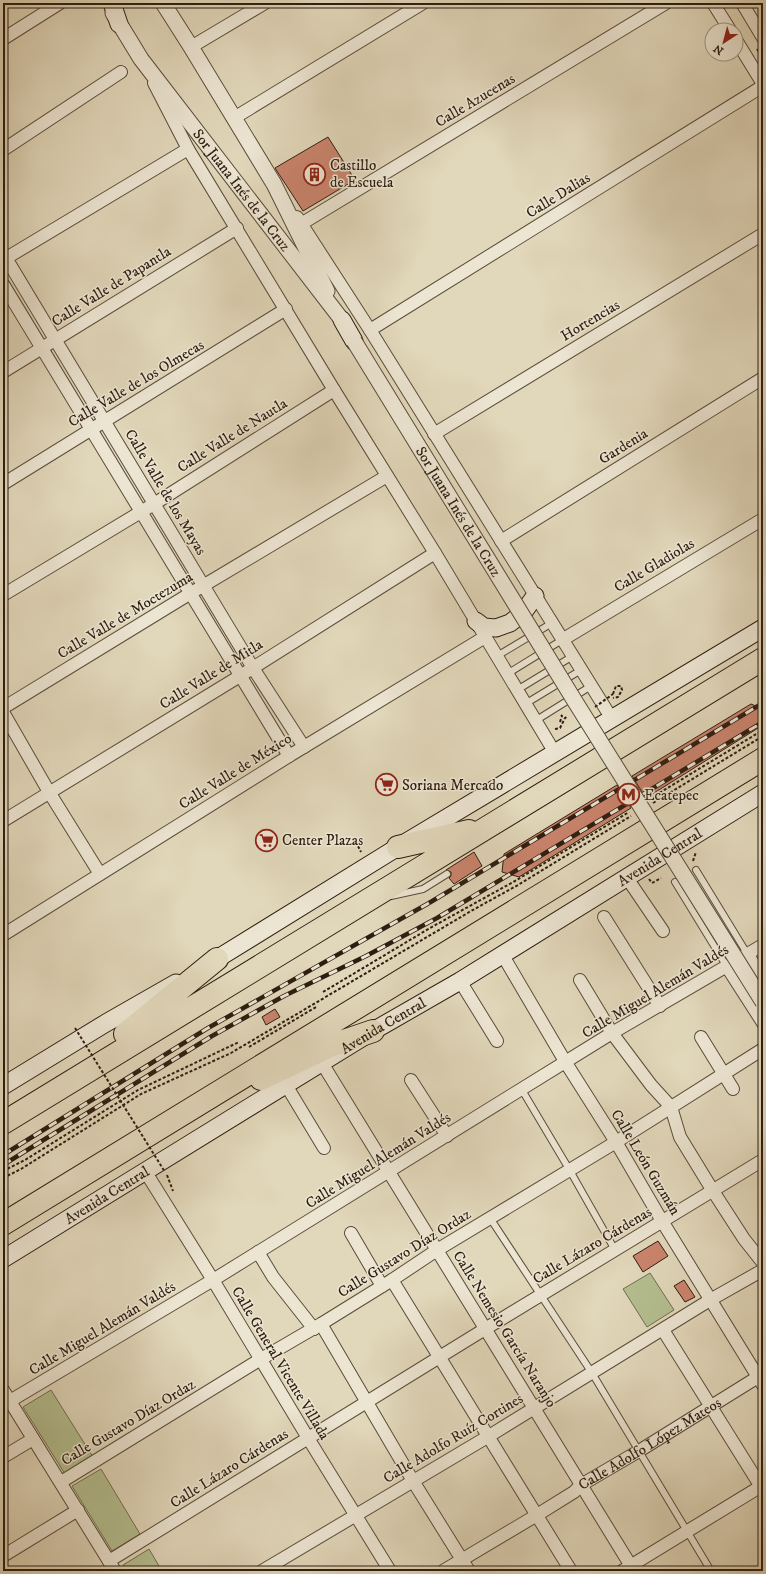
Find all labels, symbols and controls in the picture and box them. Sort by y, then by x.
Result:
north arrow [704,22,744,62]
text: N [711,41,726,58]
street label: Calle Azucenas [432,69,519,132]
street label: Sor Juana Inés de la Cruz [188,125,295,256]
place label: Castillo de Escuela [330,156,394,192]
building icon: Castillo de Escuela [302,161,328,187]
street label: Calle Dalias [523,168,594,223]
street label: Calle Valle de Papantla [48,242,175,331]
street label: Hortencias [557,295,623,345]
street label: Calle Valle de los Olmecas [65,335,208,432]
street label: Calle Valle de Nautla [174,394,291,477]
street label: Gardenia [595,424,652,469]
street label: Calle Valle de los Mayas [120,426,211,559]
street label: Sor Juana Inés de la Cruz [411,443,506,581]
street label: Calle Gladiolas [611,534,698,597]
street label: Calle Valle de Moctezuma [54,567,197,663]
street label: Calle Valle de Mitla [156,635,267,714]
street label: Calle Valle de México [175,729,295,814]
supermarket icon: Soriana Mercado [373,772,399,798]
place label: Soriana Mercado [402,776,503,795]
metro station icon: Ecatepec [615,782,641,808]
place label: Ecatepec [644,786,699,805]
street label: Avenida Central [614,824,706,891]
supermarket icon: Center Plazas [253,827,279,853]
place label: Center Plazas [282,831,363,850]
street label: Calle Miguel Alemán Valdés [578,940,732,1043]
street label: Avenida Central [337,993,430,1059]
street label: Calle León Guzmán [607,1106,685,1219]
street label: Calle Miguel Alemán Valdés [302,1108,454,1213]
street label: Avenida Central [61,1162,153,1229]
street label: Calle Lázaro Cárdenas [529,1202,655,1289]
street label: Calle Gustavo Díaz Ordaz [334,1204,475,1302]
street label: Calle Nemesio García Naranjo [449,1247,561,1411]
street label: Calle Miguel Alemán Valdés [25,1277,179,1380]
street label: Calle General Vicente Villada [227,1283,334,1444]
street label: Calle Gustavo Díaz Ordaz [58,1375,199,1470]
street label: Calle Adolfo Ruíz Cortines [380,1389,527,1488]
street label: Calle Adolfo López Mateos [575,1393,725,1495]
street label: Calle Lázaro Cárdenas [167,1424,292,1512]

